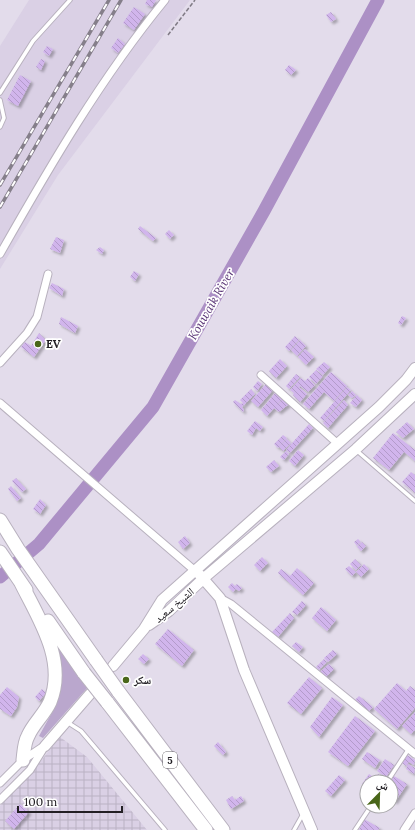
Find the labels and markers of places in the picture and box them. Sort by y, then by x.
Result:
place label: EV [46,337,61,351]
marker: EV [33,339,43,349]
place label: سكر [133,673,151,687]
marker: سكر [121,675,131,685]

